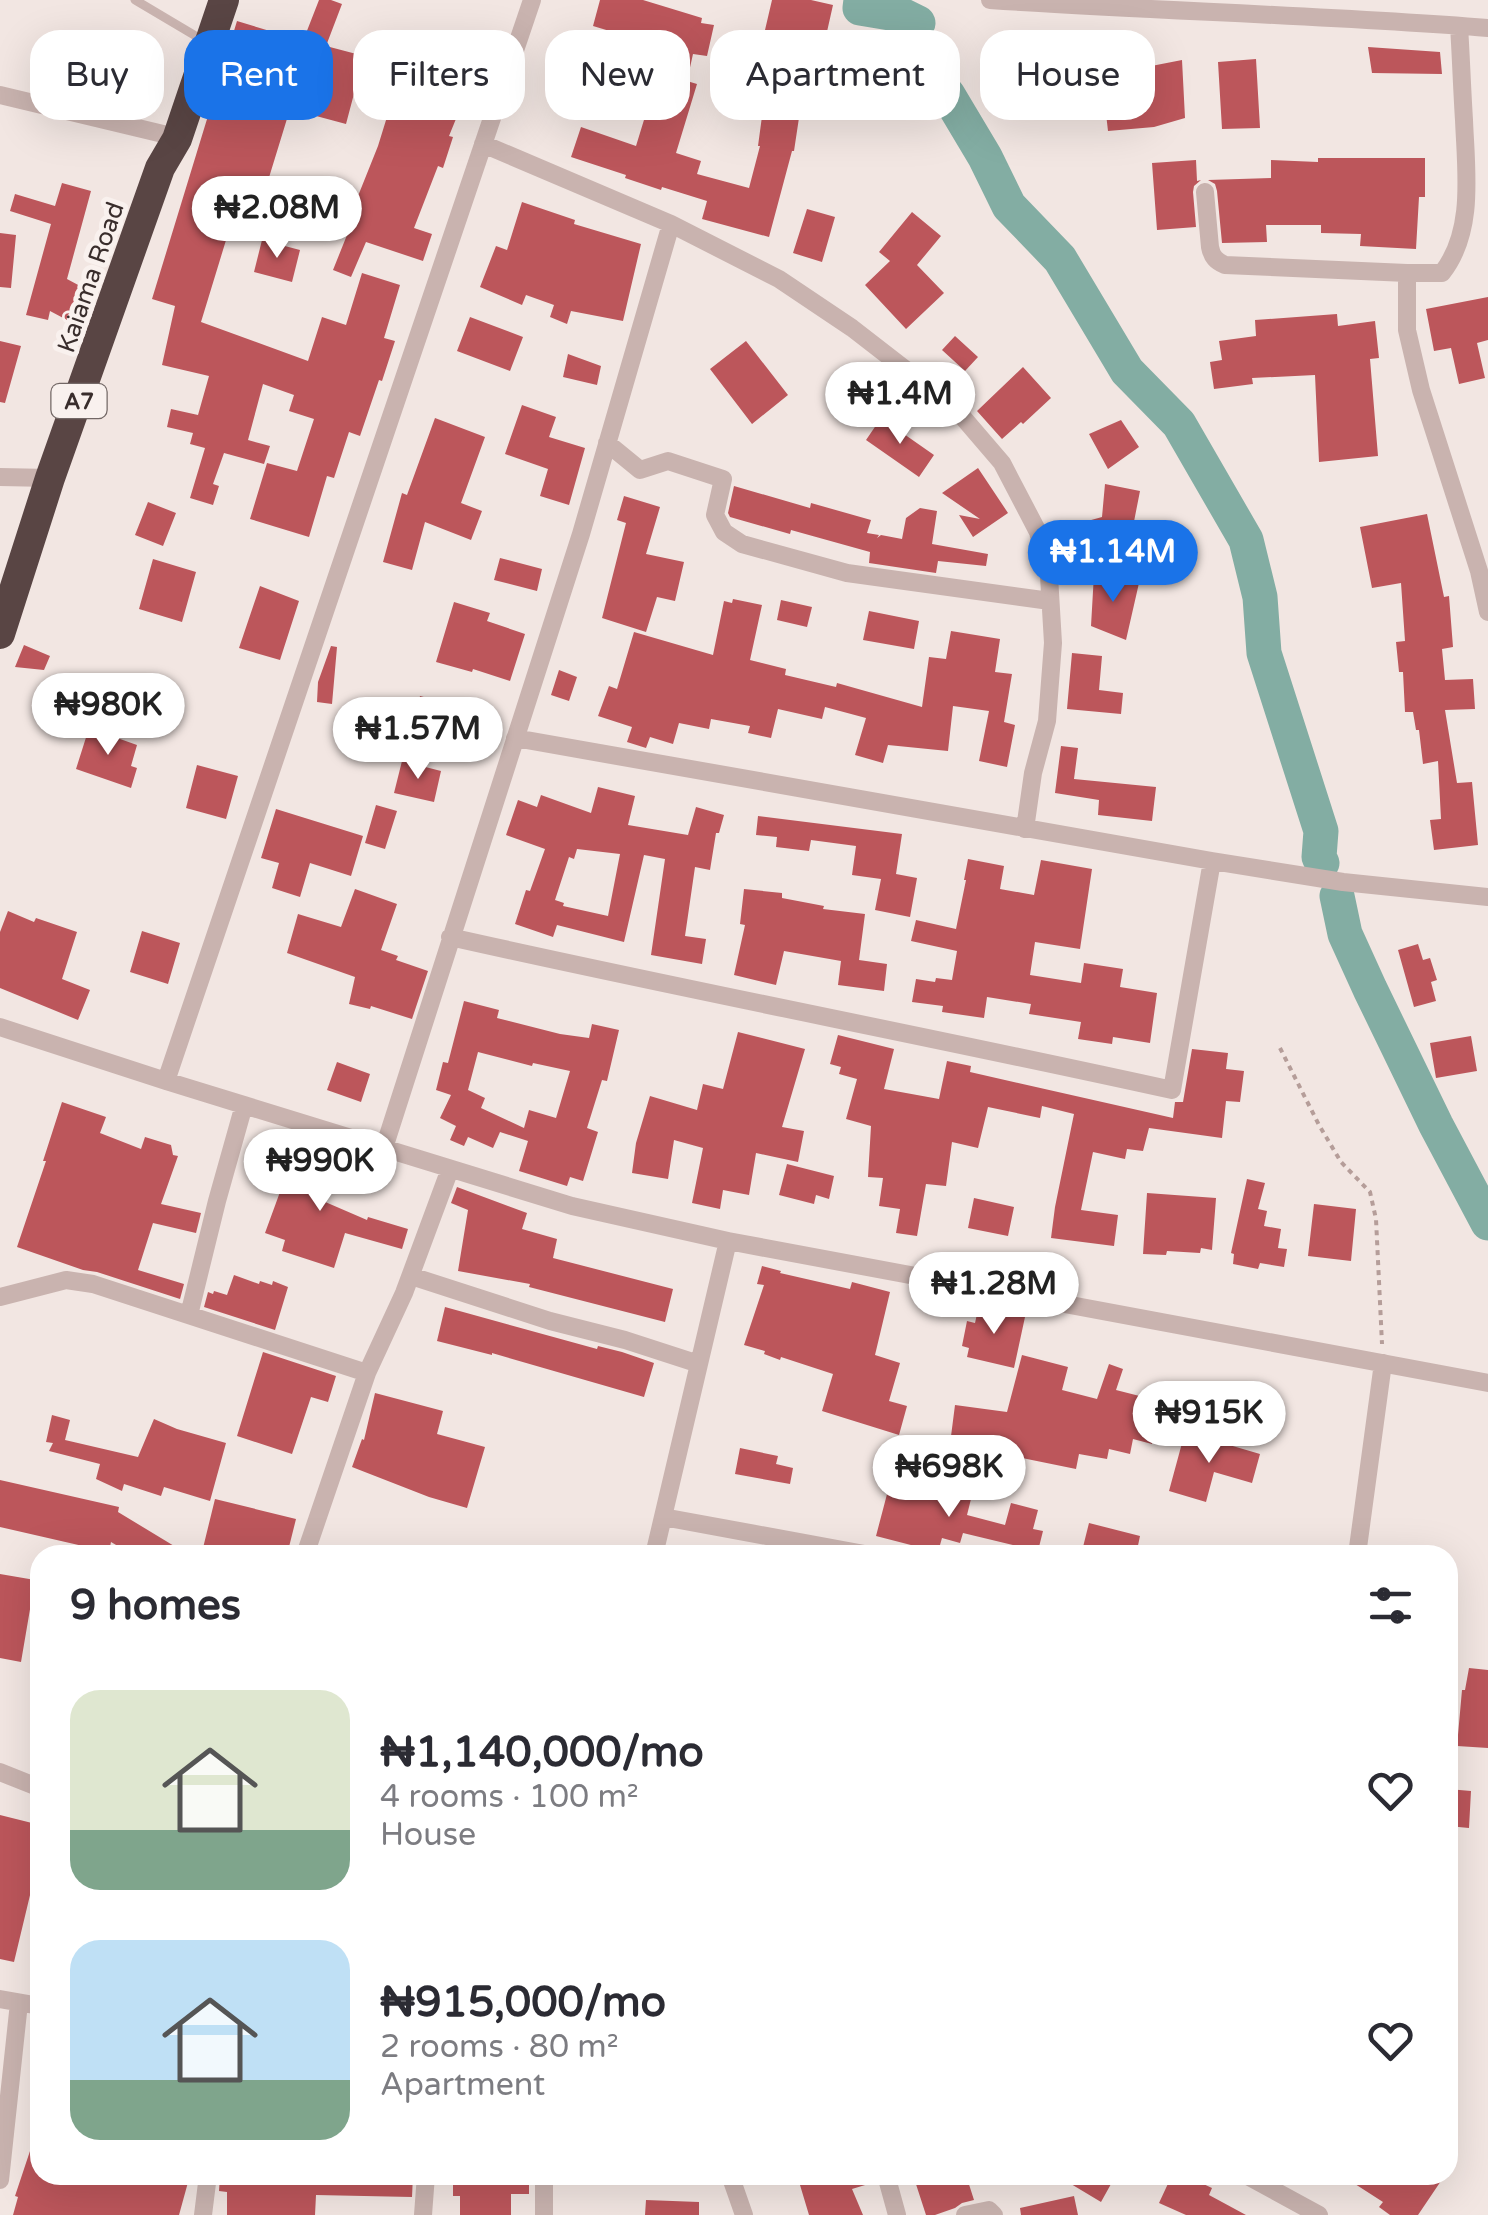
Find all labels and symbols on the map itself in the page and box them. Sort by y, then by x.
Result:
pin: ₦2.08M [196,176,358,261]
street label: Kaiama Road [51,198,131,357]
pin: ₦1.4M [830,362,970,447]
road number: A7 [52,384,106,418]
pin: ₦1.14M [1032,520,1194,605]
pin: ₦980K [38,673,178,758]
pin: ₦1.57M [337,697,499,782]
pin: ₦990K [250,1129,390,1214]
pin: ₦1.28M [913,1252,1075,1337]
pin: ₦915K [1139,1381,1279,1466]
pin: ₦698K [879,1435,1019,1520]

